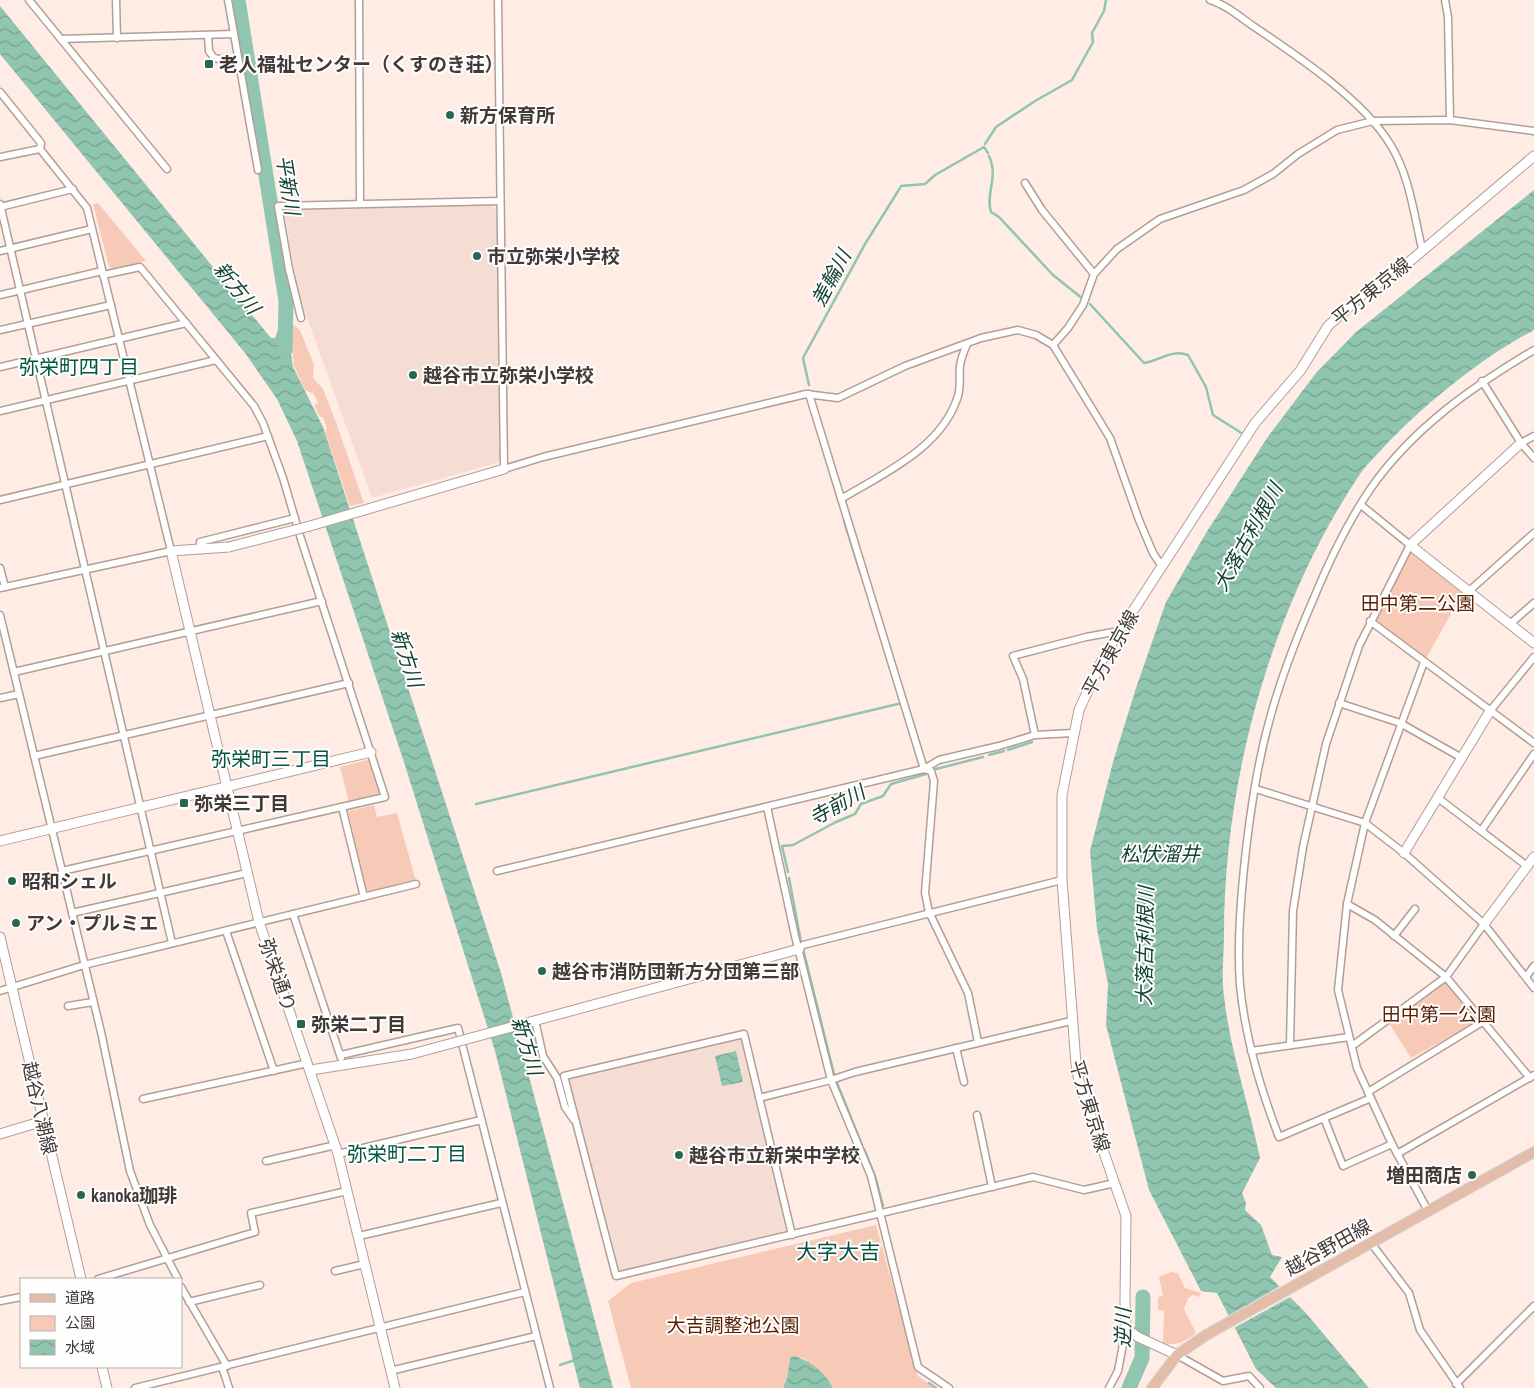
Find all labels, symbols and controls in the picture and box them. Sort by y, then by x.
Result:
place label: 老人福祉センター（くすのき荘） [219,54,503,77]
marker: 老人福祉センター（くすのき荘） [203,58,215,70]
place label: 新方保育所 [460,105,555,128]
marker: 新方保育所 [444,109,456,121]
water label: 平新川 [270,154,304,219]
water label: 差輪川 [807,245,858,311]
place label: 市立弥栄小学校 [487,246,620,269]
marker: 市立弥栄小学校 [471,250,483,262]
street label: 平方東京線 [1328,253,1416,331]
water label: 新方川 [208,258,266,321]
district label: 弥栄町四丁目 [19,356,139,380]
place label: 越谷市立弥栄小学校 [423,365,594,388]
marker: 越谷市立弥栄小学校 [407,369,419,381]
water label: 大落古利根川 [1209,477,1289,596]
park label: 田中第二公園 [1361,593,1475,616]
street label: 平方東京線 [1078,607,1144,701]
water label: 新方川 [385,626,427,692]
district label: 弥栄町三丁目 [211,748,331,772]
water label: 寺前川 [805,780,871,831]
place label: 弥栄三丁目 [194,793,289,816]
marker: 弥栄三丁目 [178,797,190,809]
water label: 松伏溜井 [1120,843,1202,867]
place label: 昭和シェル [22,871,117,894]
marker: 昭和シェル [6,875,18,887]
water label: 大落古利根川 [1133,884,1159,1006]
place label: アン・プルミエ [26,913,158,936]
marker: アン・プルミエ [10,917,22,929]
street label: 弥栄通り [253,936,300,1015]
place label: 越谷市消防団新方分団第三部 [552,961,799,984]
marker: 越谷市消防団新方分団第三部 [536,965,548,977]
park label: 田中第一公園 [1382,1004,1496,1027]
place label: 弥栄二丁目 [311,1014,406,1037]
water label: 新方川 [506,1014,547,1080]
marker: 弥栄二丁目 [295,1018,307,1030]
street label: 平方東京線 [1064,1058,1113,1155]
street label: 越谷八潮線 [17,1059,60,1157]
district label: 弥栄町二丁目 [347,1143,467,1167]
place label: 越谷市立新栄中学校 [689,1145,860,1168]
marker: 越谷市立新栄中学校 [673,1149,685,1161]
place label: 増田商店 [1386,1165,1462,1188]
marker: 増田商店 [1466,1169,1478,1181]
place label: kanoka珈琲 [91,1185,177,1208]
marker: kanoka珈琲 [75,1189,87,1201]
street label: 越谷野田線 [1282,1215,1376,1281]
district label: 大字大吉 [796,1240,880,1265]
legend [20,1278,182,1368]
text: 道路 [65,1289,95,1308]
water label: 逆川 [1112,1306,1136,1348]
text: 公園 [65,1314,95,1333]
park label: 大吉調整池公園 [666,1315,800,1338]
text: 水域 [65,1339,95,1358]

